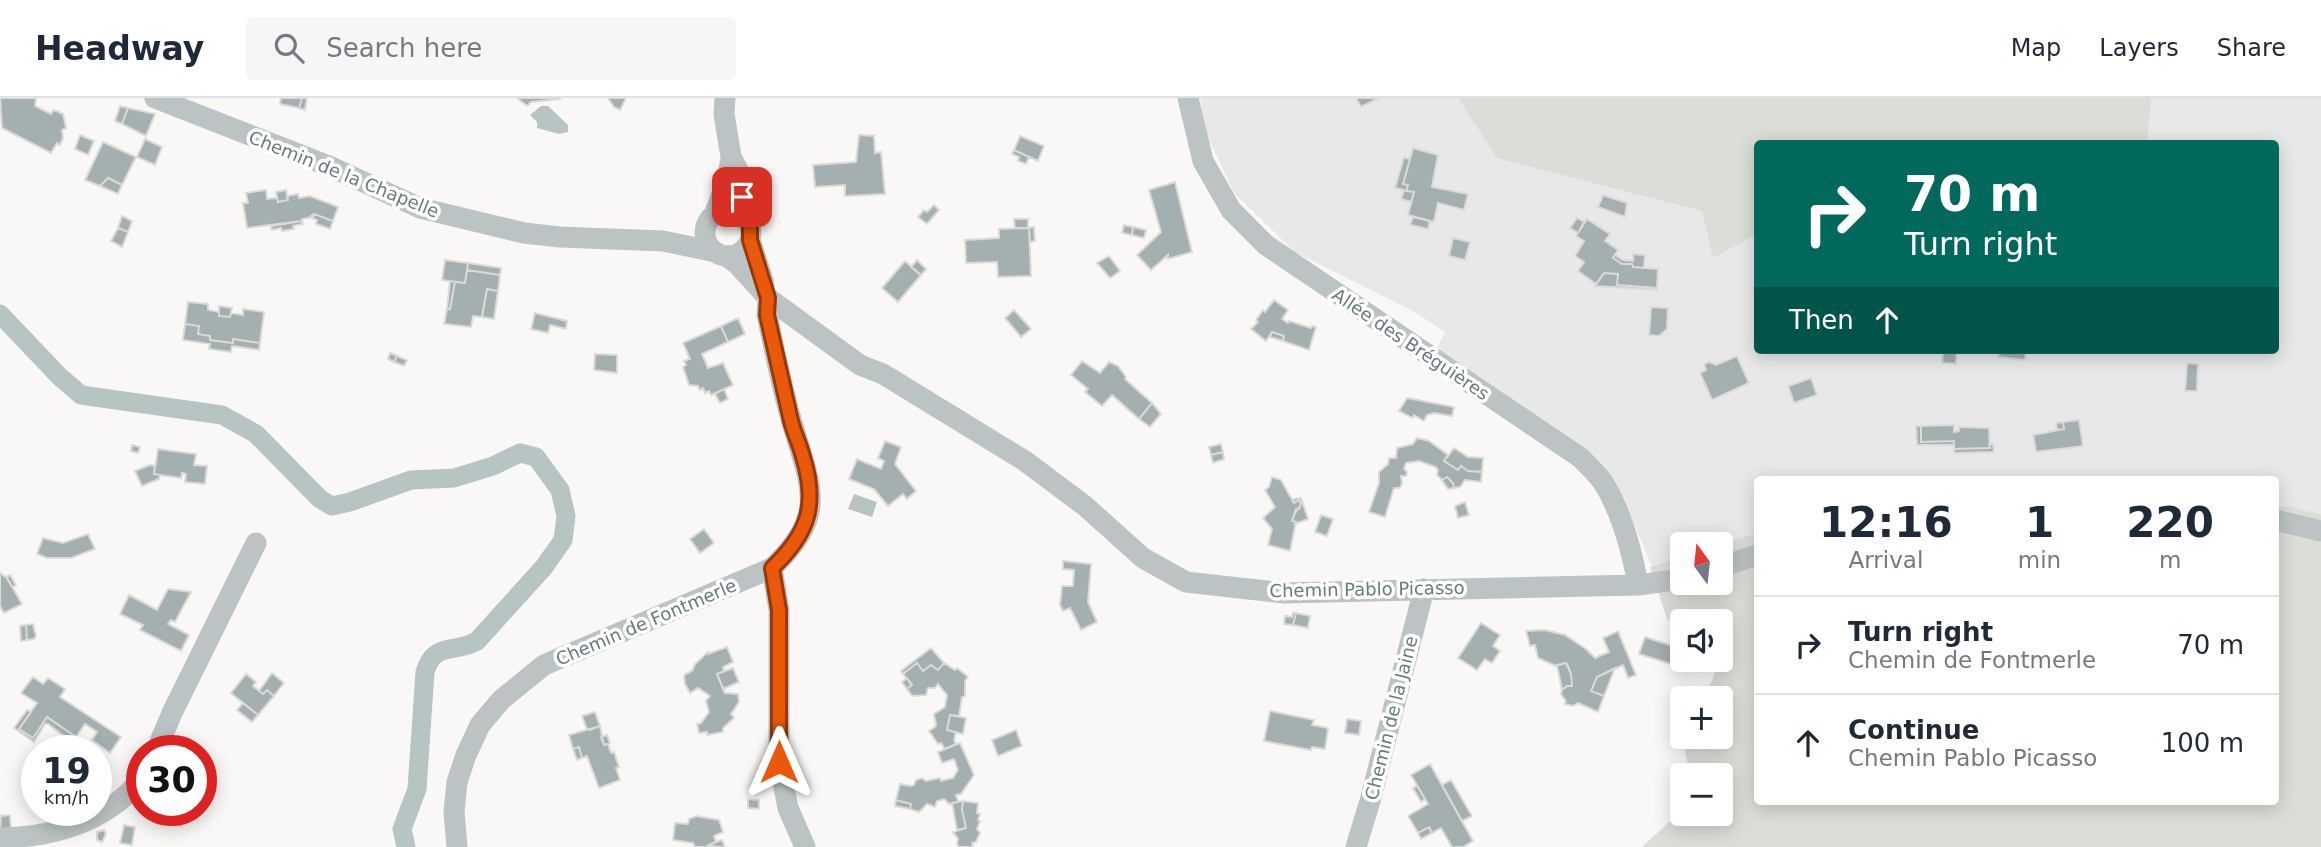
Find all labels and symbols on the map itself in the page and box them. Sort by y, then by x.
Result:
street label: Chemin de la Chapelle [246,126,442,222]
pin [712,167,772,227]
street label: Allée des Bréguières [1329,284,1493,404]
north arrow [1670,532,1732,595]
street label: Chemin de Fontmerle [553,574,739,670]
street label: Chemin Pablo Picasso [1269,577,1465,601]
street label: Chemin de la Jaine [1360,634,1422,802]
position arrow [742,725,816,799]
speed limit sign: 30 [126,735,217,826]

